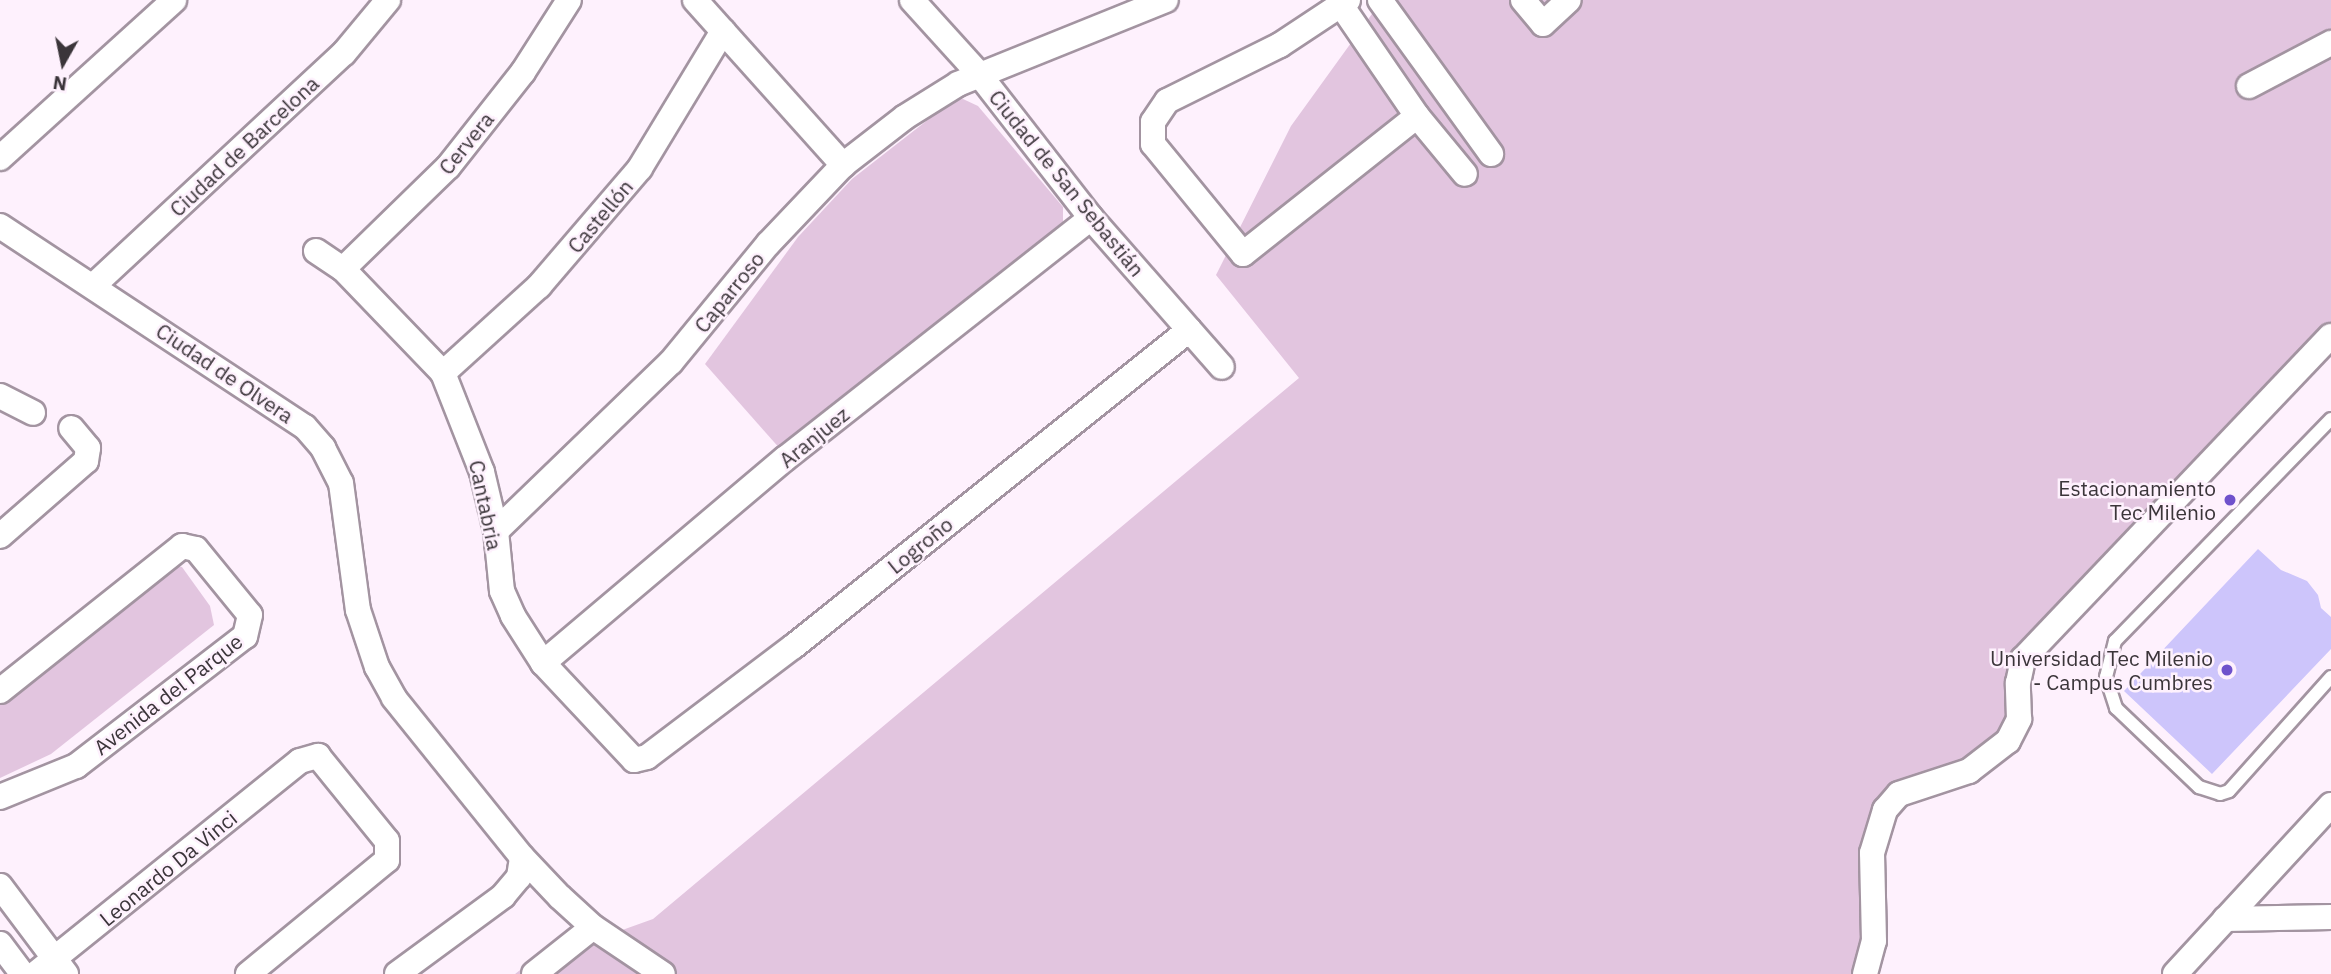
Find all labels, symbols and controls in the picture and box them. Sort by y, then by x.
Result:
north arrow [28,28,98,98]
street label: Ciudad de Barcelona [164,70,324,222]
text: N [51,71,68,97]
street label: Ciudad de San Sebastián [984,85,1150,281]
street label: Cervera [433,107,499,179]
street label: Castellón [562,174,638,258]
street label: Caparroso [689,246,769,338]
street label: Ciudad de Olvera [152,318,298,428]
street label: Aranjuez [774,401,854,473]
street label: Cantabria [464,458,508,552]
place label: Estacionamiento Tec Milenio [2058,475,2216,525]
marker: Estacionamiento Tec Milenio [2222,492,2238,508]
street label: Logroño [882,511,958,579]
street label: Avenida del Parque [89,628,247,760]
place label: Universidad Tec Milenio - Campus Cumbres [1990,645,2213,695]
marker: Universidad Tec Milenio - Campus Cumbres [2219,662,2235,678]
street label: Leonardo Da Vinci [94,805,242,931]

